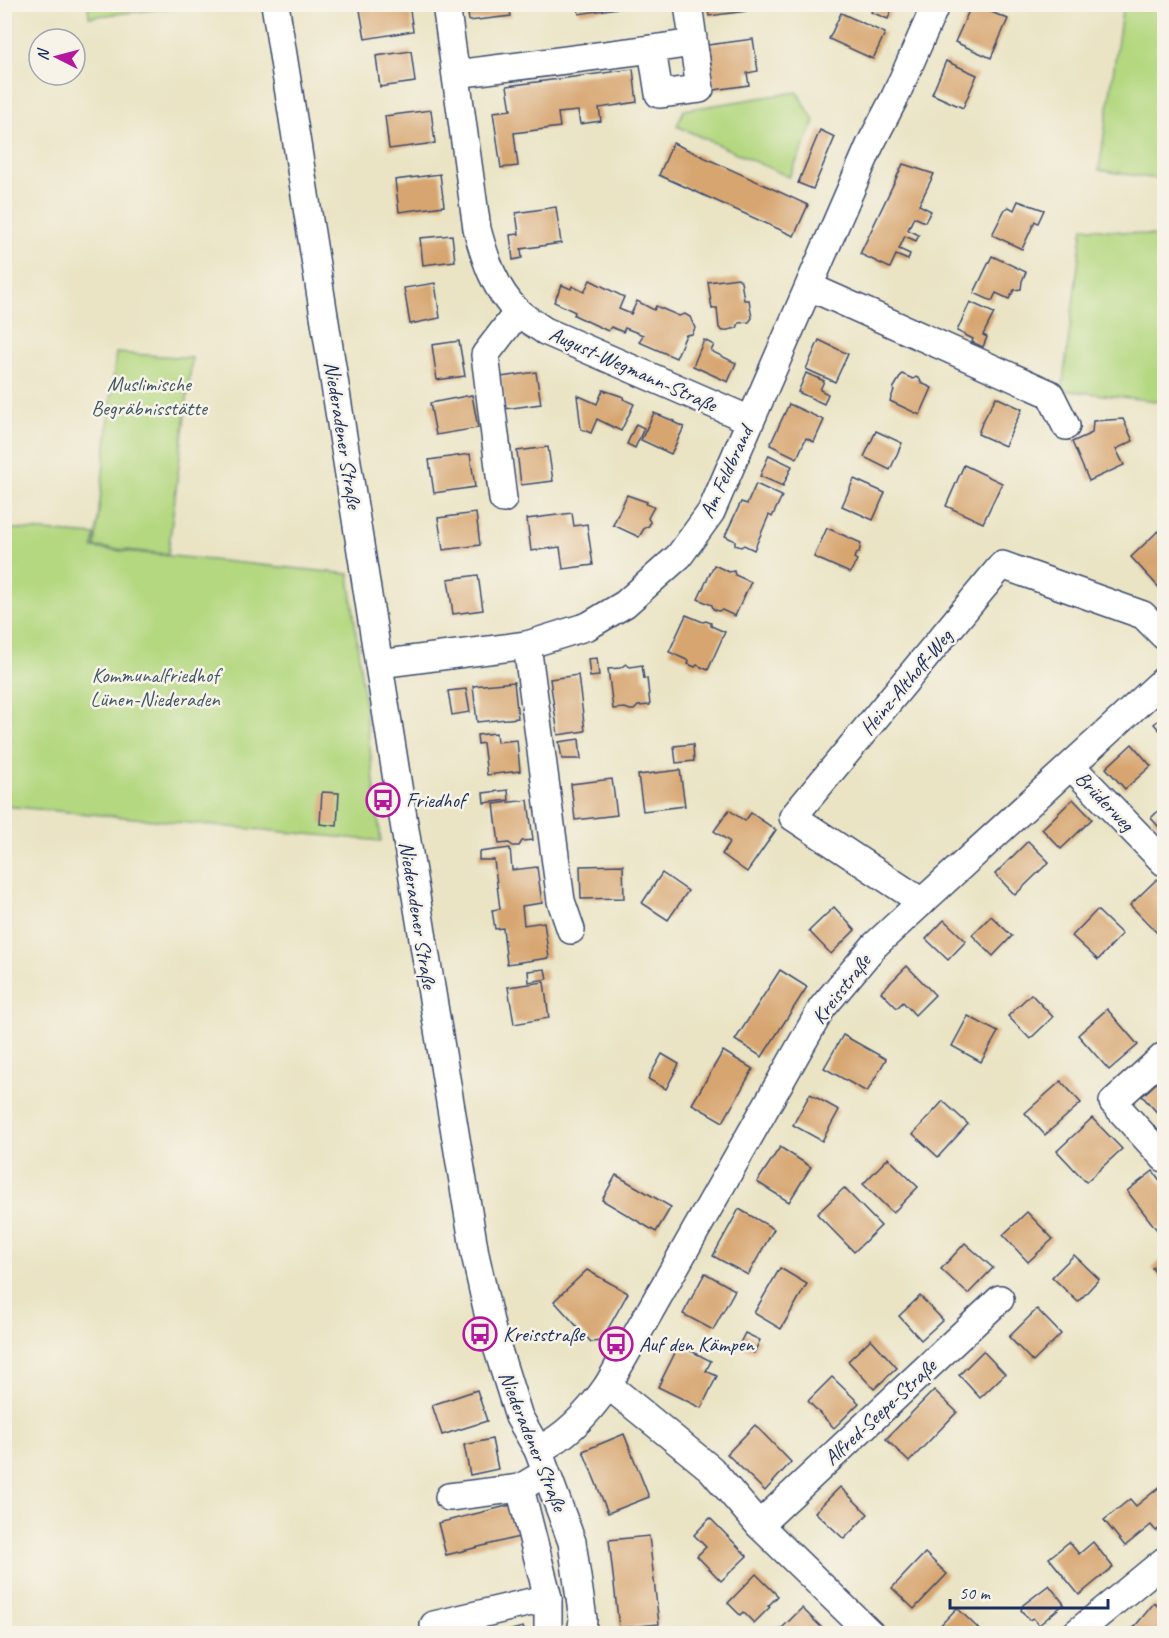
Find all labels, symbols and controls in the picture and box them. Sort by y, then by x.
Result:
north arrow [27,27,87,87]
text: N [33,46,54,62]
street label: August-Wegmann-Straße [545,320,723,418]
street label: Niederadener Straße [319,360,368,513]
park label: Muslimische Begräbnisstätte [91,371,209,421]
street label: Am Feldbrand [693,419,760,522]
street label: Heinz-Althoff-Weg [854,623,959,740]
park label: Kommunalfriedhof Lünen-Niederaden [90,662,223,712]
street label: Brüderweg [1070,765,1141,838]
bus stop icon: Friedhof [365,782,401,818]
place label: Friedhof [406,787,470,813]
street label: Niederadener Straße [394,840,443,993]
street label: Kreisstraße [806,947,878,1029]
bus stop icon: Kreisstraße [462,1316,498,1352]
place label: Kreisstraße [503,1321,587,1347]
bus stop icon: Auf den Kämpen [598,1326,634,1362]
place label: Auf den Kämpen [639,1331,755,1357]
street label: Alfred-Seepe-Straße [818,1352,943,1471]
street label: Niederadener Straße [493,1367,574,1517]
scale bar [950,1572,1108,1610]
text: 50 m [959,1582,992,1604]

